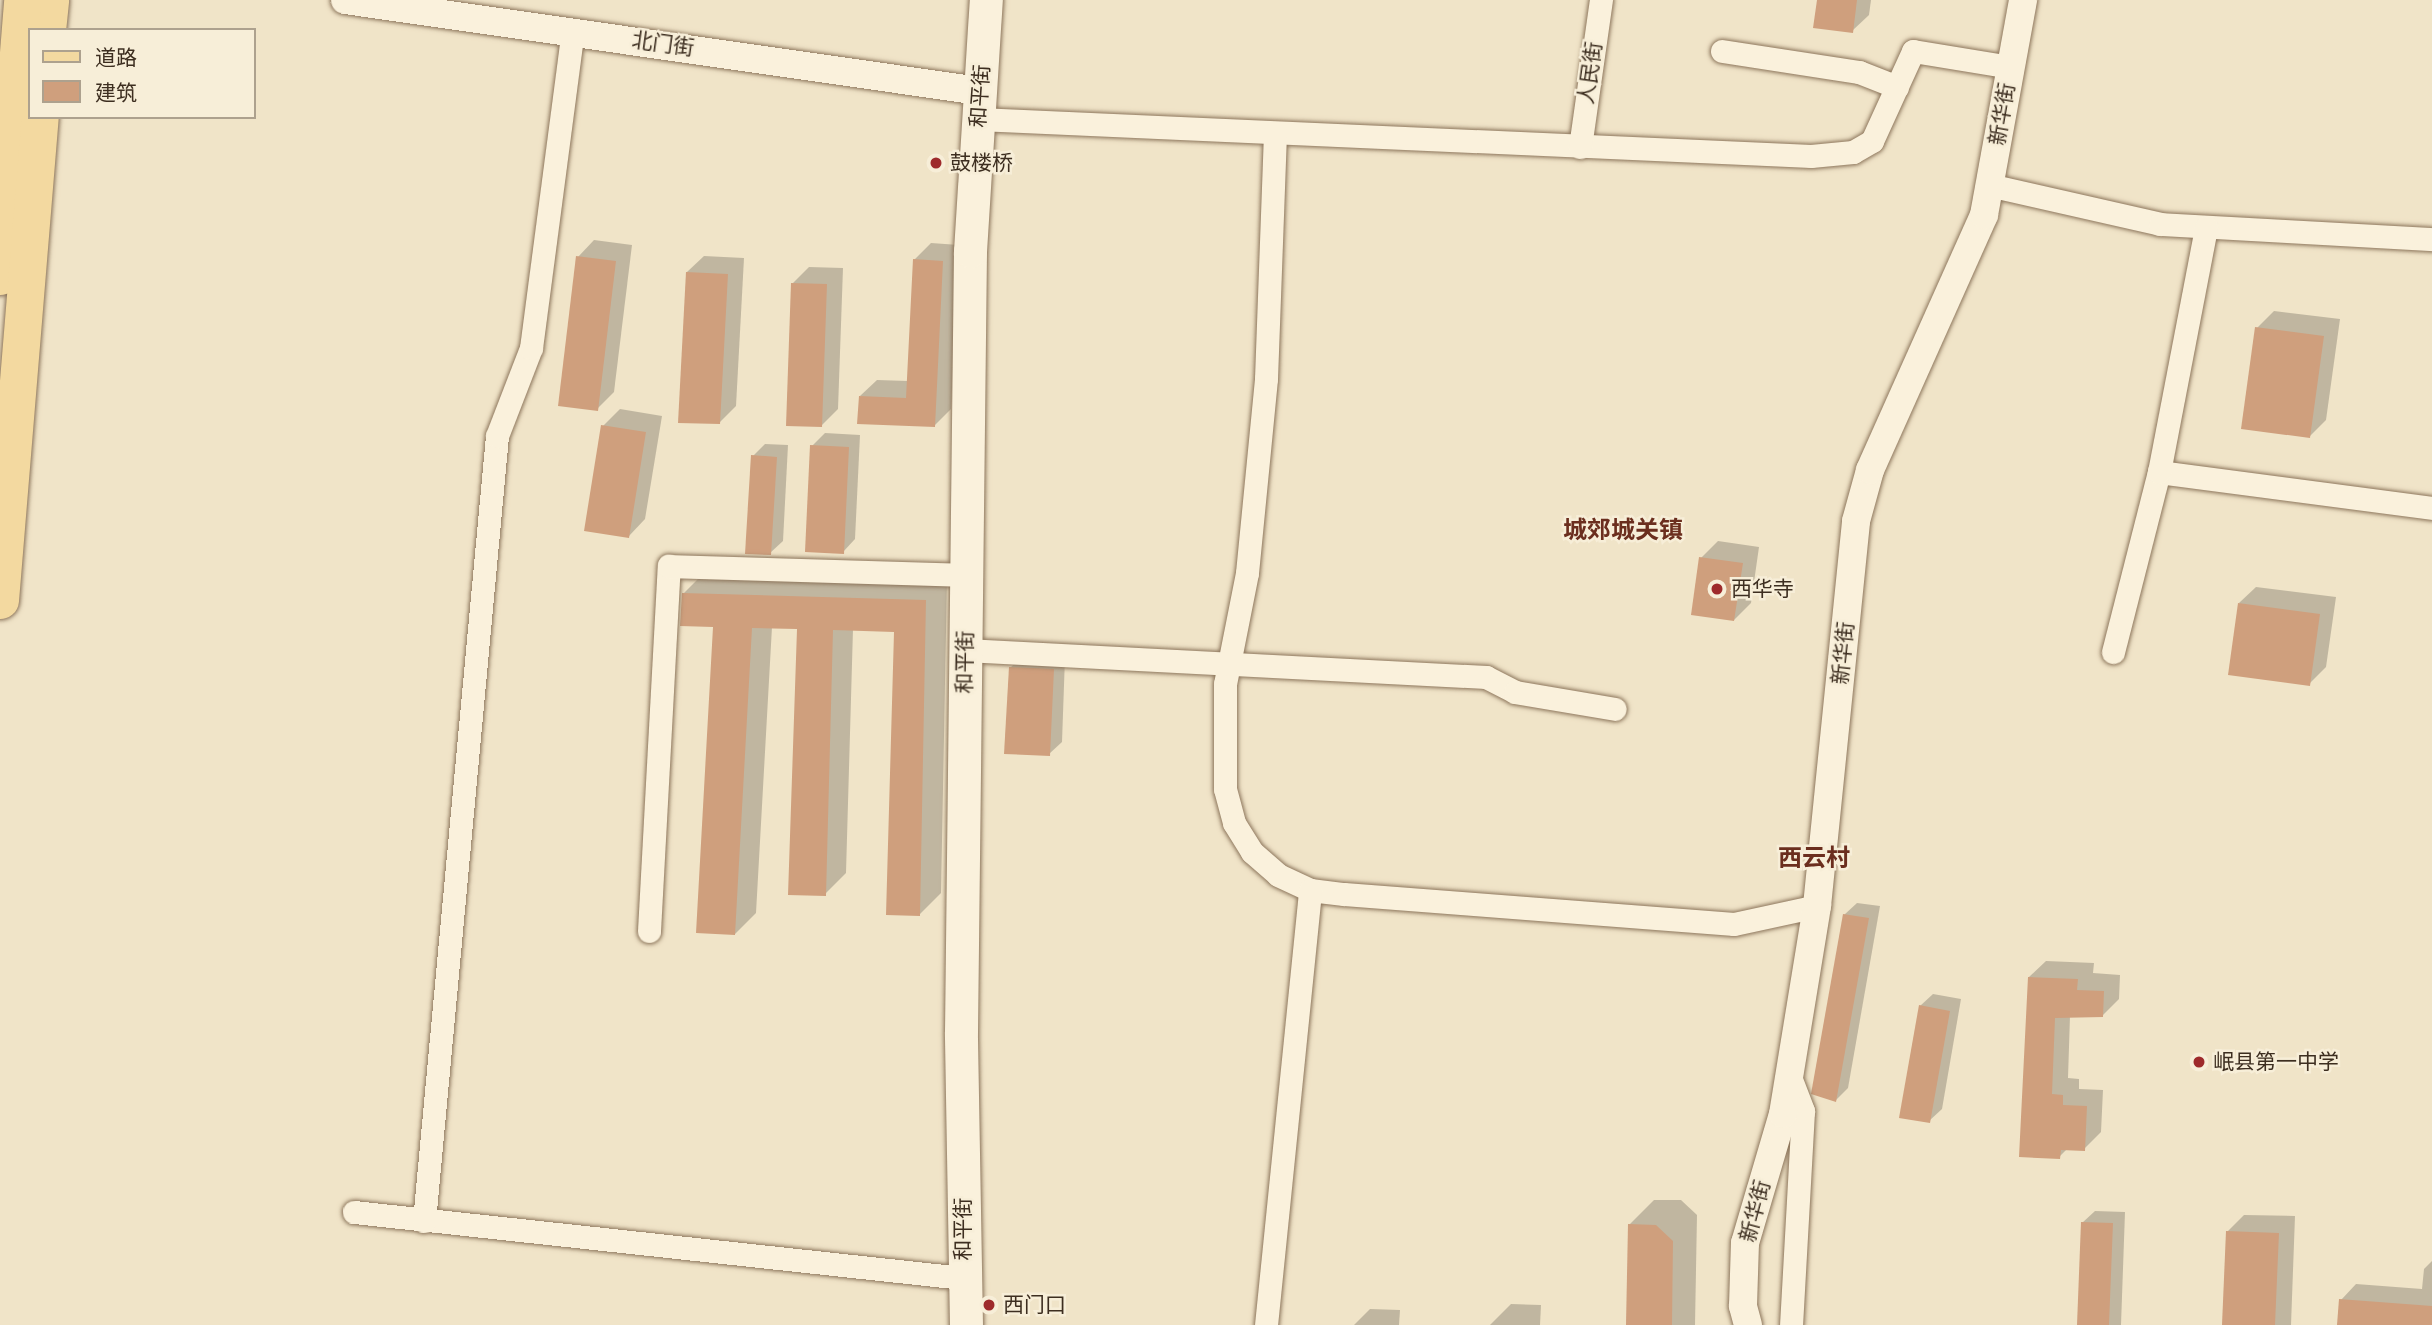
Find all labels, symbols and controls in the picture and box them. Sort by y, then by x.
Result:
street label: 北门街 [630,27,696,61]
legend [28,28,256,119]
street label: 人民街 [1573,40,1607,106]
text: 道路 [95,43,137,72]
street label: 和平街 [965,64,995,128]
text: 建筑 [95,78,137,107]
street label: 新华街 [1984,81,2020,147]
place label: 鼓楼桥 [950,150,1013,176]
marker: 鼓楼桥 [928,155,944,171]
district label: 城郊城关镇 [1563,516,1683,544]
place label: 西华寺 [1731,576,1794,602]
marker: 西华寺 [1709,581,1725,597]
street label: 新华街 [1827,620,1859,686]
street label: 和平街 [952,630,978,694]
district label: 西云村 [1778,844,1850,872]
place label: 岷县第一中学 [2213,1049,2339,1075]
marker: 岷县第一中学 [2191,1054,2207,1070]
street label: 新华街 [1735,1177,1775,1245]
street label: 和平街 [950,1198,976,1260]
place label: 西门口 [1003,1292,1066,1318]
marker: 西门口 [981,1297,997,1313]

